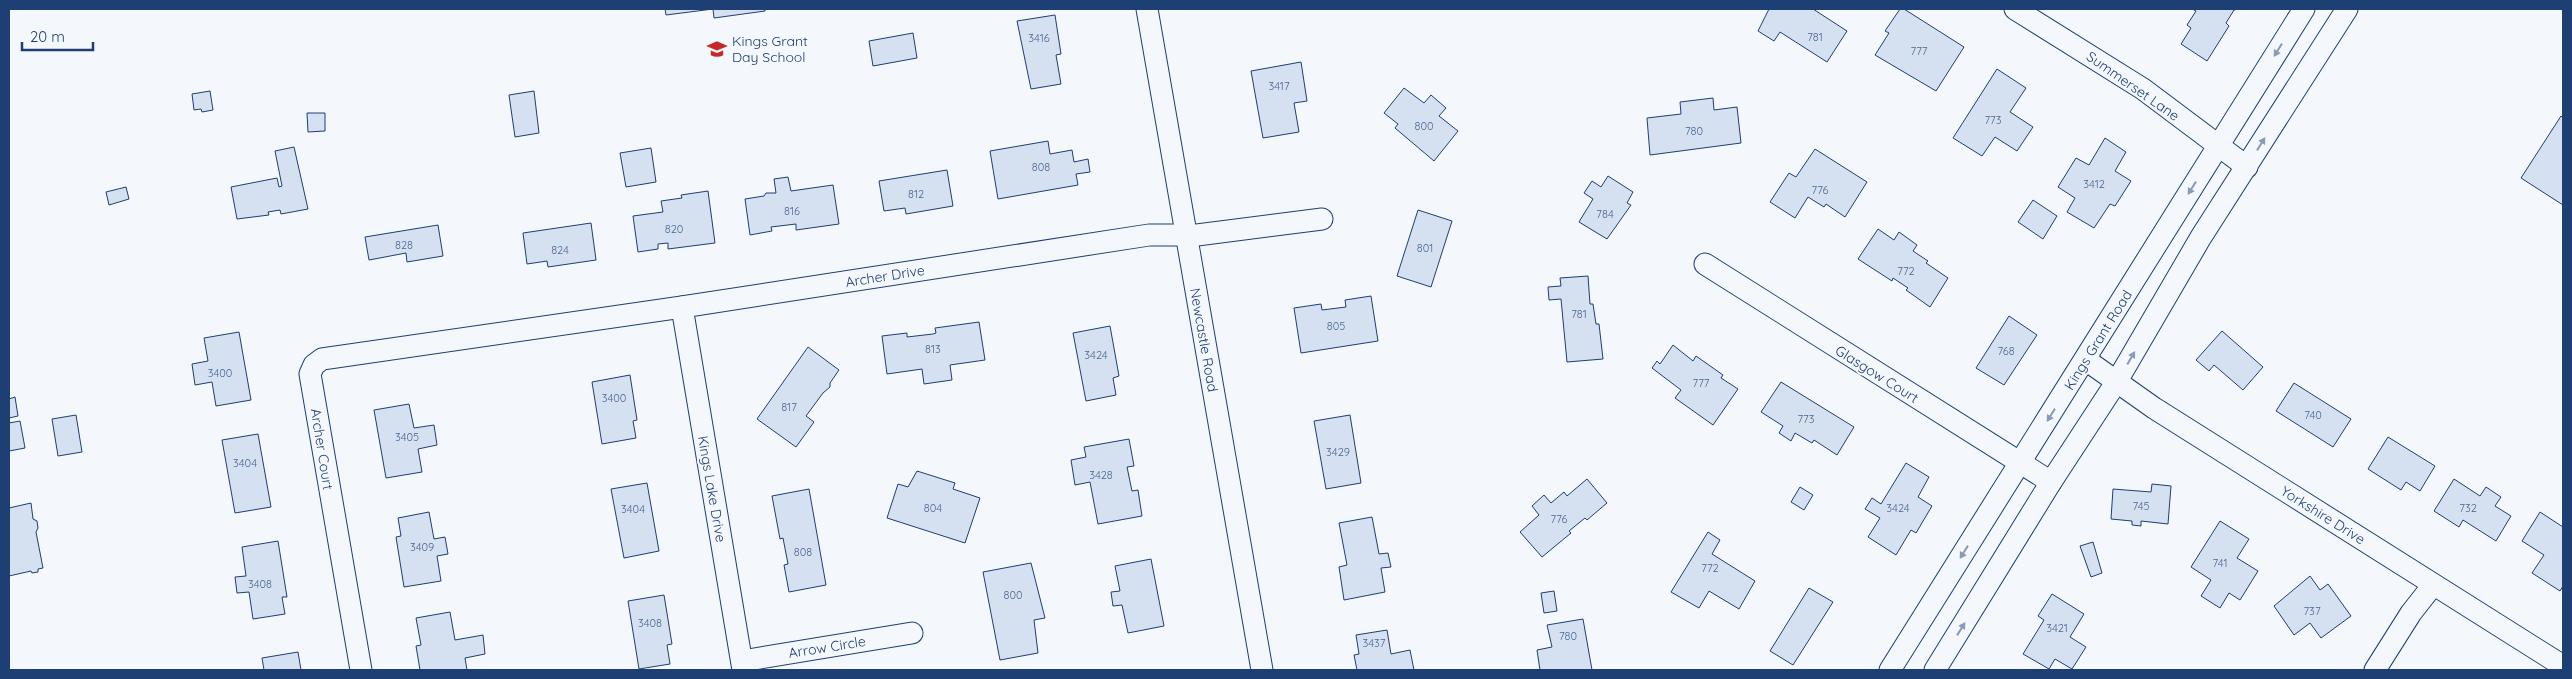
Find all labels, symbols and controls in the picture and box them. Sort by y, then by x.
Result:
scale bar [22,20,94,52]
text: 20 m [30,27,65,46]
house number: 781 [1807,30,1823,44]
house number: 3416 [1028,31,1050,45]
place label: Kings Grant Day School [732,32,808,66]
school or university icon: Kings Grant Day School [706,38,728,60]
house number: 777 [1911,44,1928,58]
one-way arrow [2274,44,2283,57]
street label: Summerset Lane [2083,47,2183,125]
house number: 3417 [1268,79,1290,93]
house number: 773 [1984,113,2002,127]
house number: 800 [1414,119,1434,133]
house number: 780 [1685,124,1703,138]
one-way arrow [2256,138,2266,151]
house number: 808 [1032,160,1050,174]
house number: 3412 [2083,177,2105,191]
one-way arrow [2188,181,2197,195]
house number: 776 [1812,183,1829,197]
house number: 812 [908,187,924,201]
house number: 816 [784,204,800,218]
house number: 784 [1596,207,1614,221]
house number: 820 [665,222,683,236]
house number: 828 [395,238,413,252]
house number: 801 [1417,241,1433,255]
house number: 824 [551,243,569,257]
street label: Archer Drive [844,261,926,291]
house number: 772 [1897,264,1915,278]
street label: Newcastle Road [1186,287,1222,393]
street label: Kings Grant Road [2060,287,2136,393]
house number: 781 [1571,307,1587,321]
house number: 805 [1327,319,1345,333]
street label: Glasgow Court [1832,341,1922,407]
house number: 813 [925,342,941,356]
house number: 768 [1997,344,2015,358]
house number: 3424 [1084,348,1108,362]
one-way arrow [2126,351,2135,364]
house number: 3400 [208,366,232,380]
house number: 777 [1693,376,1710,390]
house number: 3400 [602,391,626,405]
house number: 817 [781,400,797,414]
street label: Archer Court [307,407,337,491]
one-way arrow [2046,408,2055,421]
house number: 740 [2304,408,2322,422]
house number: 773 [1797,412,1815,426]
house number: 3405 [395,430,419,444]
street label: Kings Lake Drive [694,434,730,544]
house number: 3429 [1326,445,1350,459]
house number: 3404 [233,456,257,470]
house number: 3428 [1089,468,1113,482]
street label: Yorkshire Drive [2277,482,2369,548]
house number: 745 [2132,499,2150,513]
house number: 804 [924,501,942,515]
house number: 3424 [1886,501,1910,515]
house number: 732 [2459,501,2477,515]
house number: 3404 [621,502,645,516]
house number: 776 [1551,512,1568,526]
house number: 3409 [410,540,434,554]
house number: 808 [794,545,812,559]
one-way arrow [1959,546,1969,559]
house number: 741 [2213,556,2228,570]
house number: 772 [1701,561,1719,575]
house number: 3408 [248,577,272,591]
house number: 800 [1003,588,1023,602]
house number: 737 [2303,604,2321,618]
house number: 3408 [638,616,662,630]
house number: 3421 [2046,621,2068,635]
one-way arrow [1956,622,1966,635]
house number: 780 [1559,629,1577,643]
street label: Arrow Circle [787,632,867,662]
house number: 3437 [1363,636,1386,650]

